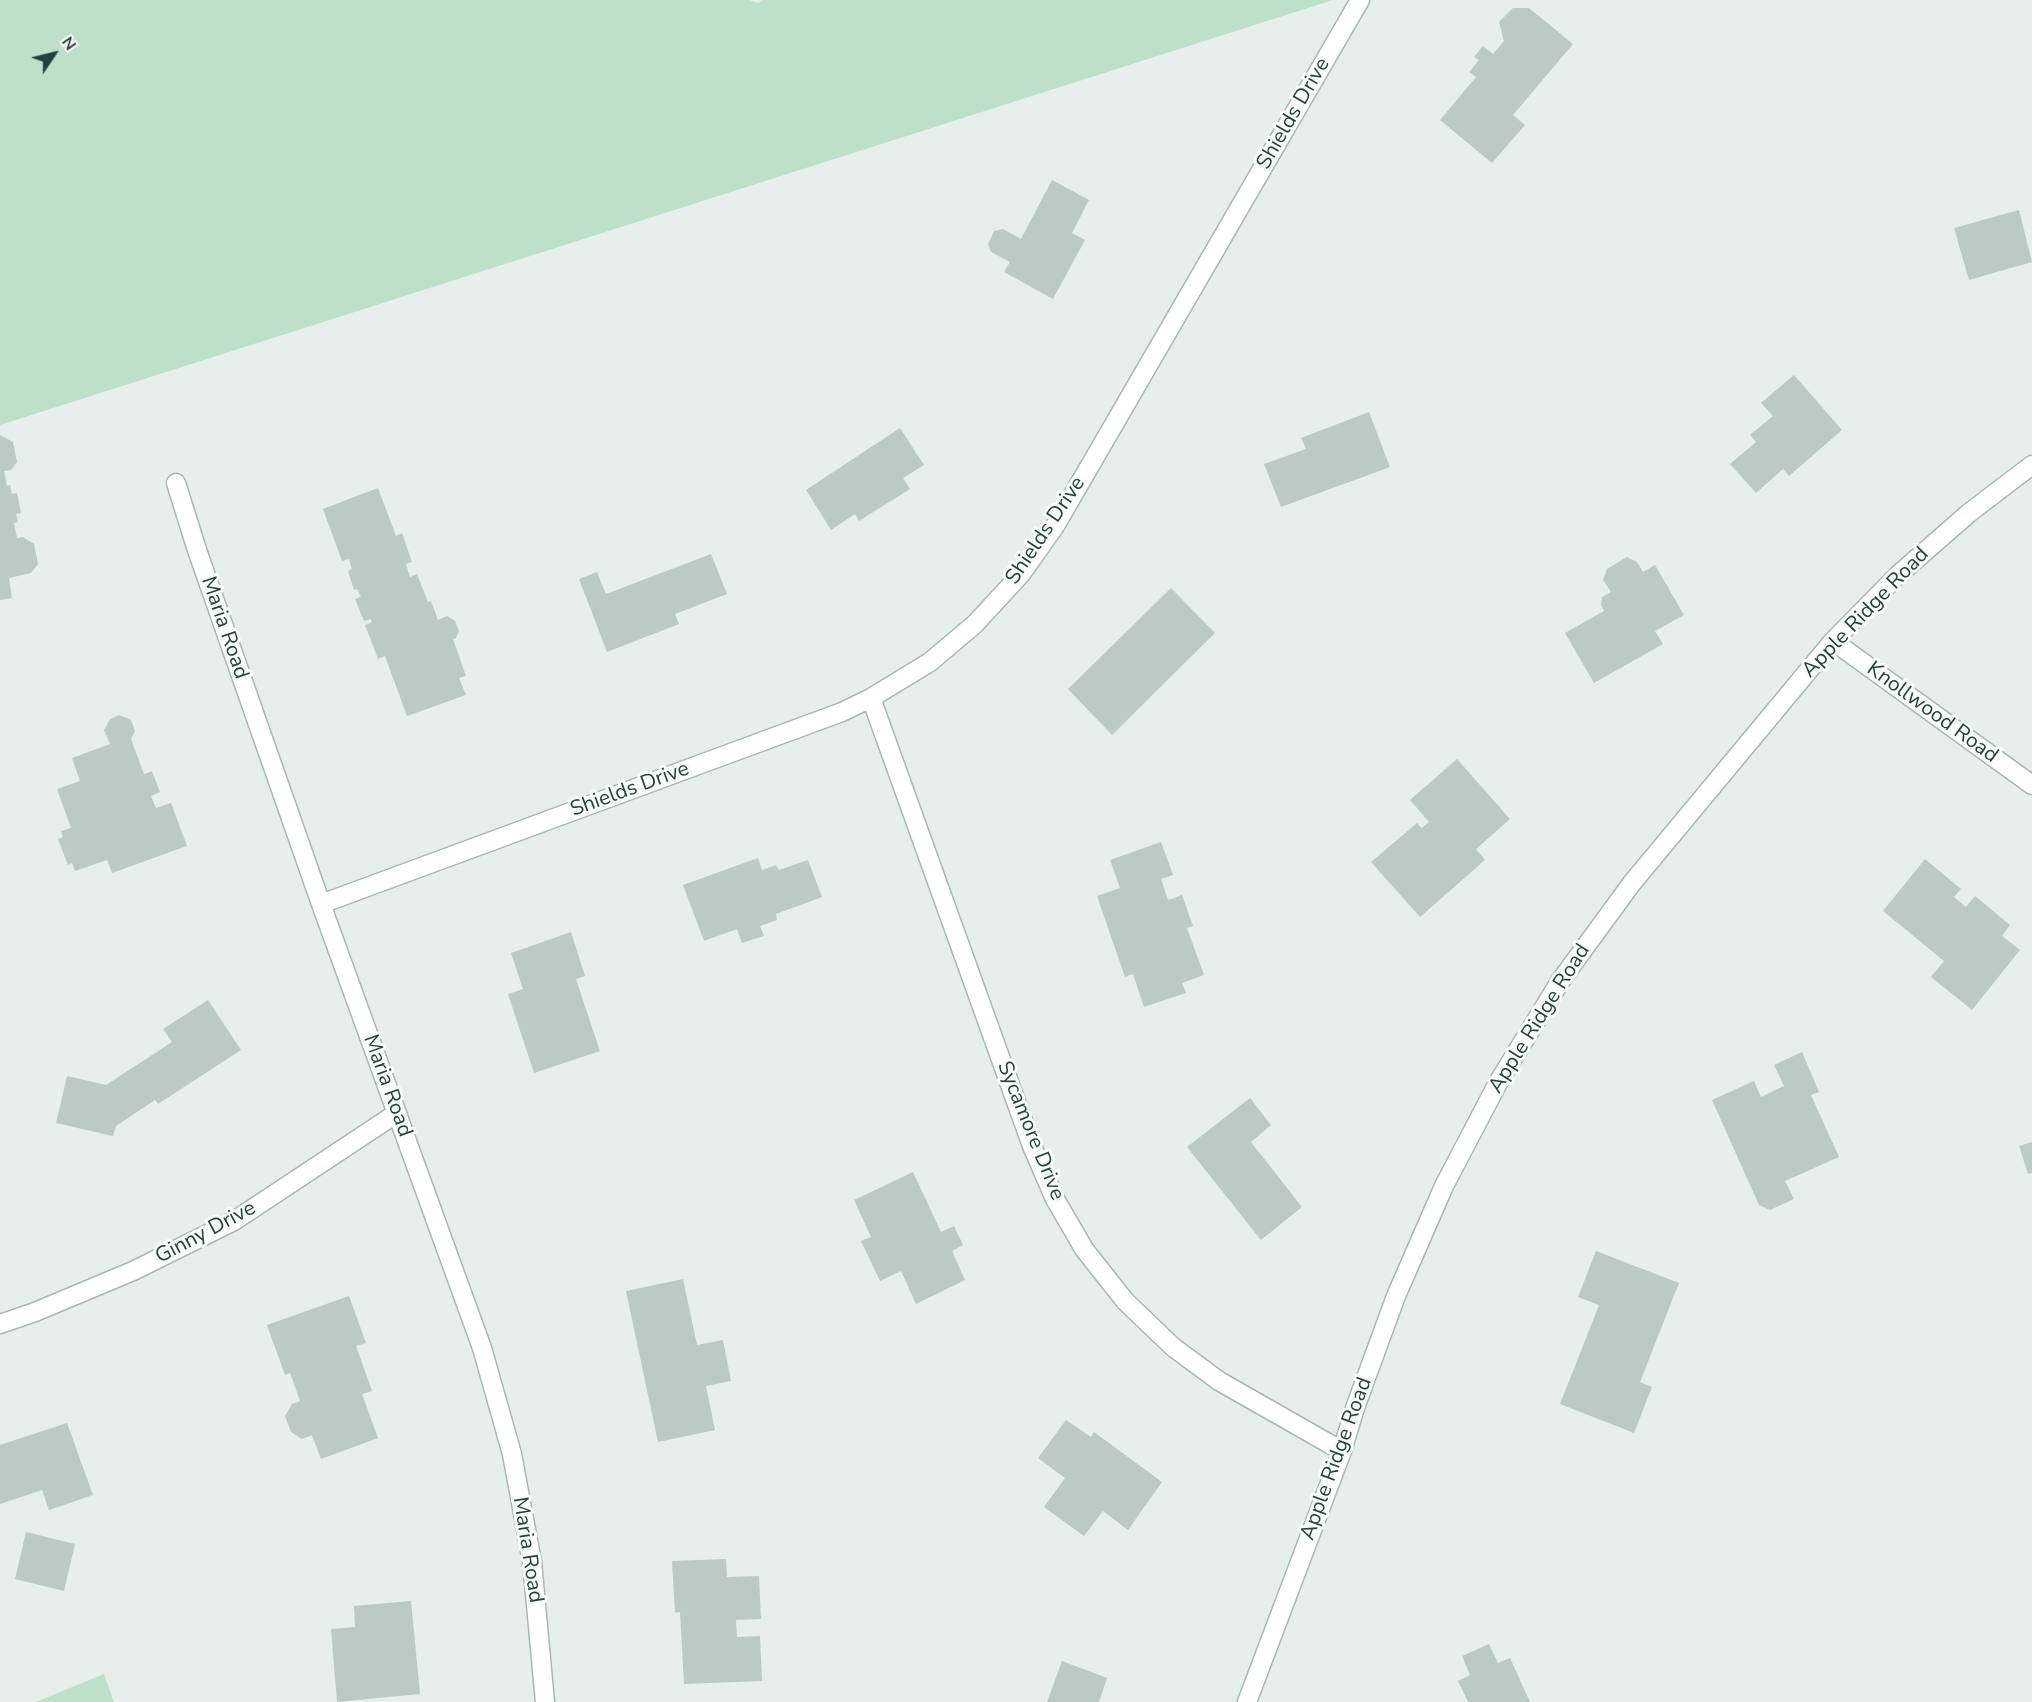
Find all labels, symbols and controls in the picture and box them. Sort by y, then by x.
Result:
north arrow [24,24,84,84]
text: N [56,32,81,55]
street label: Shields Drive [1252,54,1336,174]
street label: Shields Drive [1001,472,1091,590]
street label: Apple Ridge Road [1797,543,1935,683]
street label: Maria Road [195,573,253,683]
street label: Knollwood Road [1861,657,2003,769]
street label: Shields Drive [567,757,693,823]
street label: Apple Ridge Road [1484,940,1596,1098]
street label: Maria Road [357,1031,417,1141]
street label: Sycamore Drive [991,1058,1069,1204]
street label: Ginny Drive [152,1196,260,1270]
street label: Apple Ridge Road [1296,1374,1378,1544]
street label: Maria Road [506,1495,548,1605]

